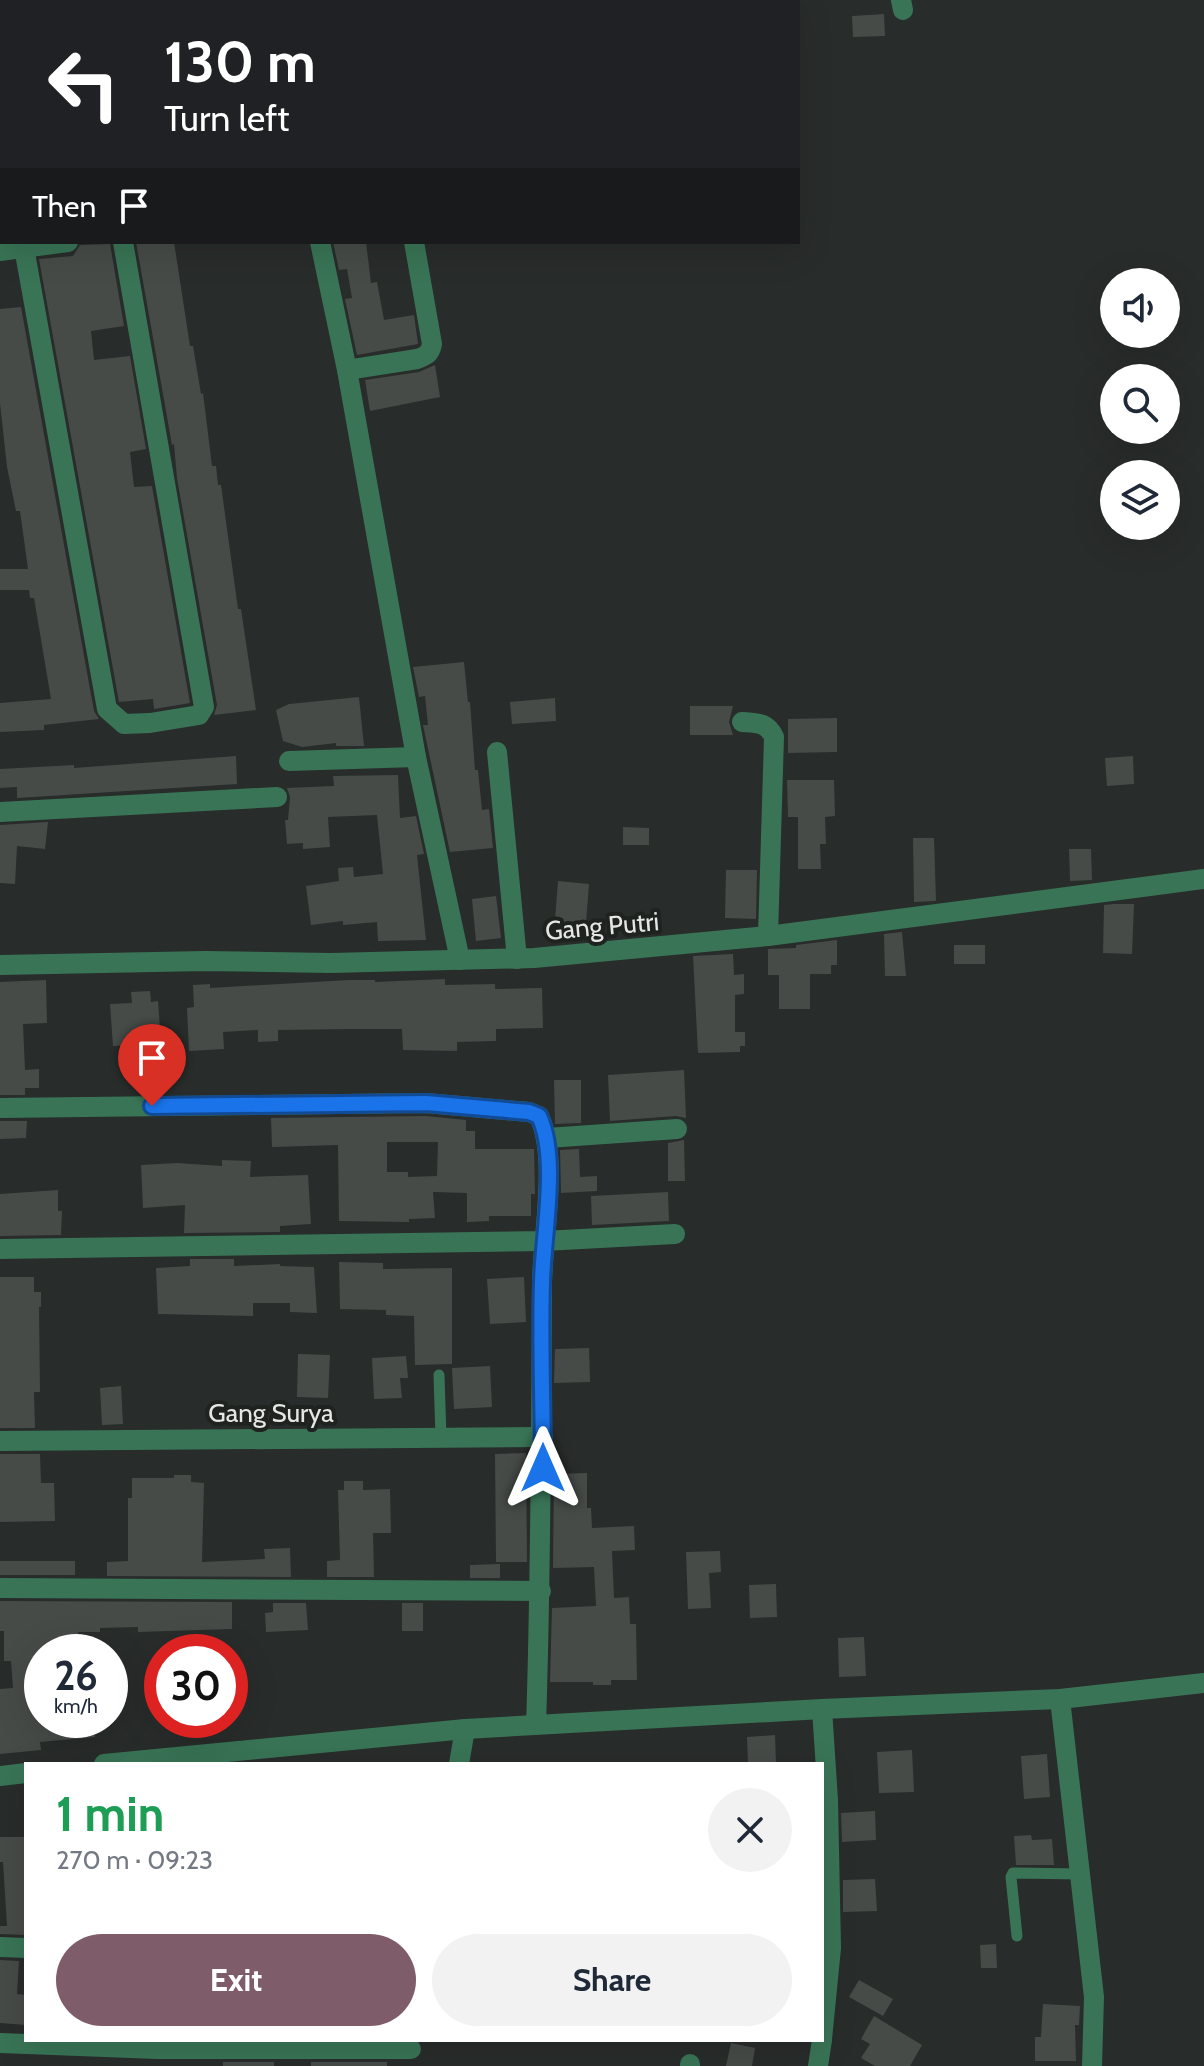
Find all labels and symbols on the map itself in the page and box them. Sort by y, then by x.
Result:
street label: Gang Putri [544,905,660,947]
pin [118,1024,186,1106]
street label: Gang Surya [208,1397,334,1429]
position arrow [501,1426,585,1510]
speed limit sign: 30 [144,1634,248,1738]

